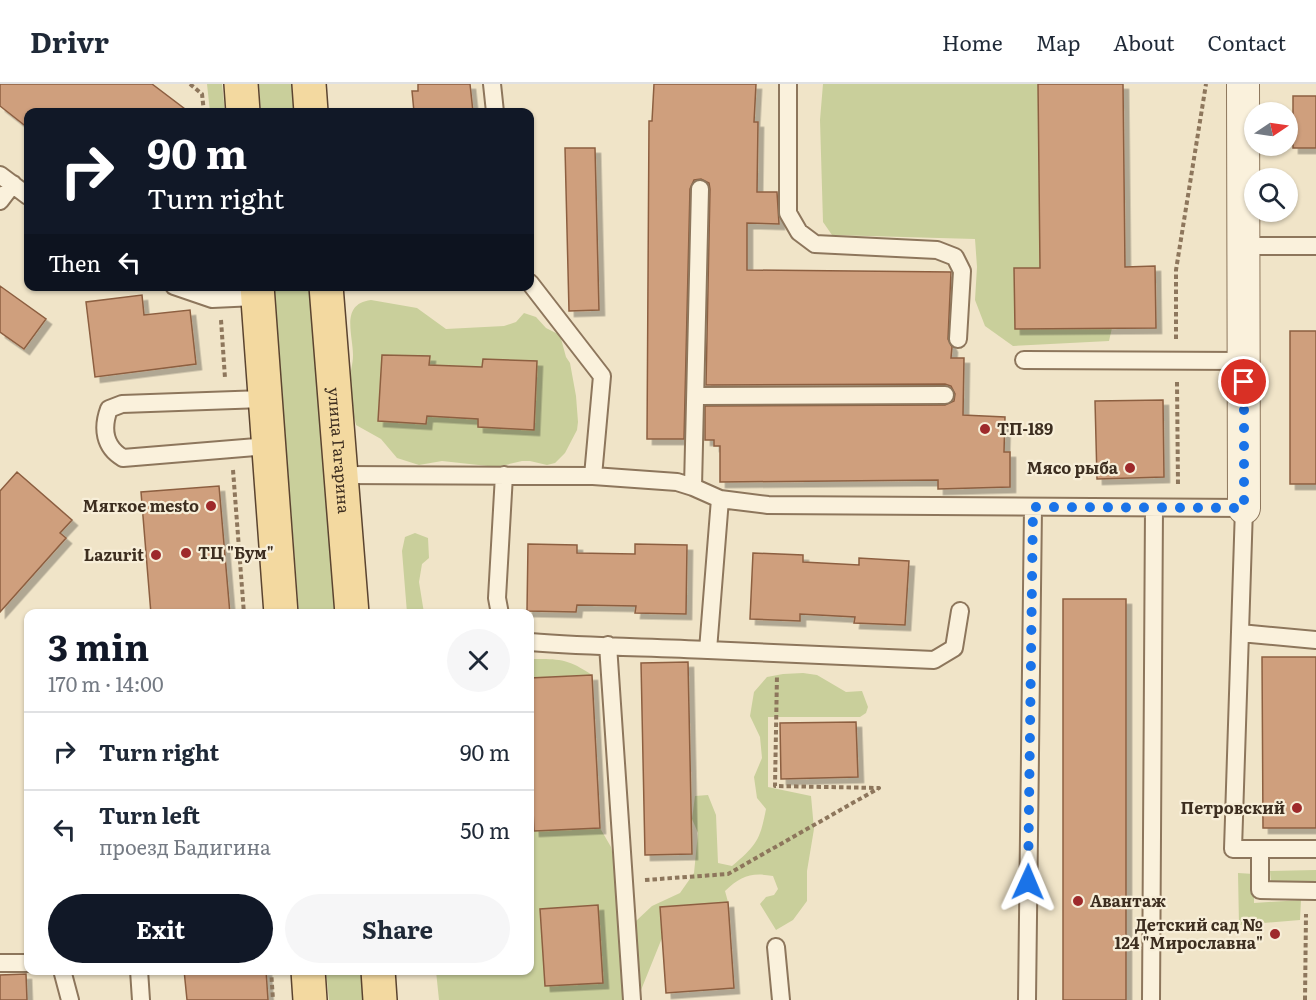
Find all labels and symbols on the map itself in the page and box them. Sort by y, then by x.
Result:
north arrow [1244,102,1298,156]
pin [1218,356,1269,407]
street label: улица Гагарина [323,386,357,515]
place label: ТП-189 [997,416,1053,440]
marker: ТП-189 [978,422,992,436]
place label: Мясо рыба [1027,455,1119,479]
marker: Мясо рыба [1123,461,1137,475]
place label: Мягкое mesto [83,493,199,517]
marker: Мягкое mesto [204,499,218,513]
place label: ТЦ "Бум" [198,540,274,564]
place label: Lazurit [84,542,144,566]
marker: ТЦ "Бум" [179,546,193,560]
marker: Lazurit [149,548,163,562]
place label: Петровский [1181,795,1285,819]
marker: Петровский [1290,801,1304,815]
position arrow [996,850,1060,914]
place label: Авантаж [1090,888,1166,912]
marker: Авантаж [1071,894,1085,908]
place label: Детский сад № 124 "Мирославна" [1115,912,1263,954]
marker: Детский сад № 124 "Мирославна" [1268,927,1282,941]

